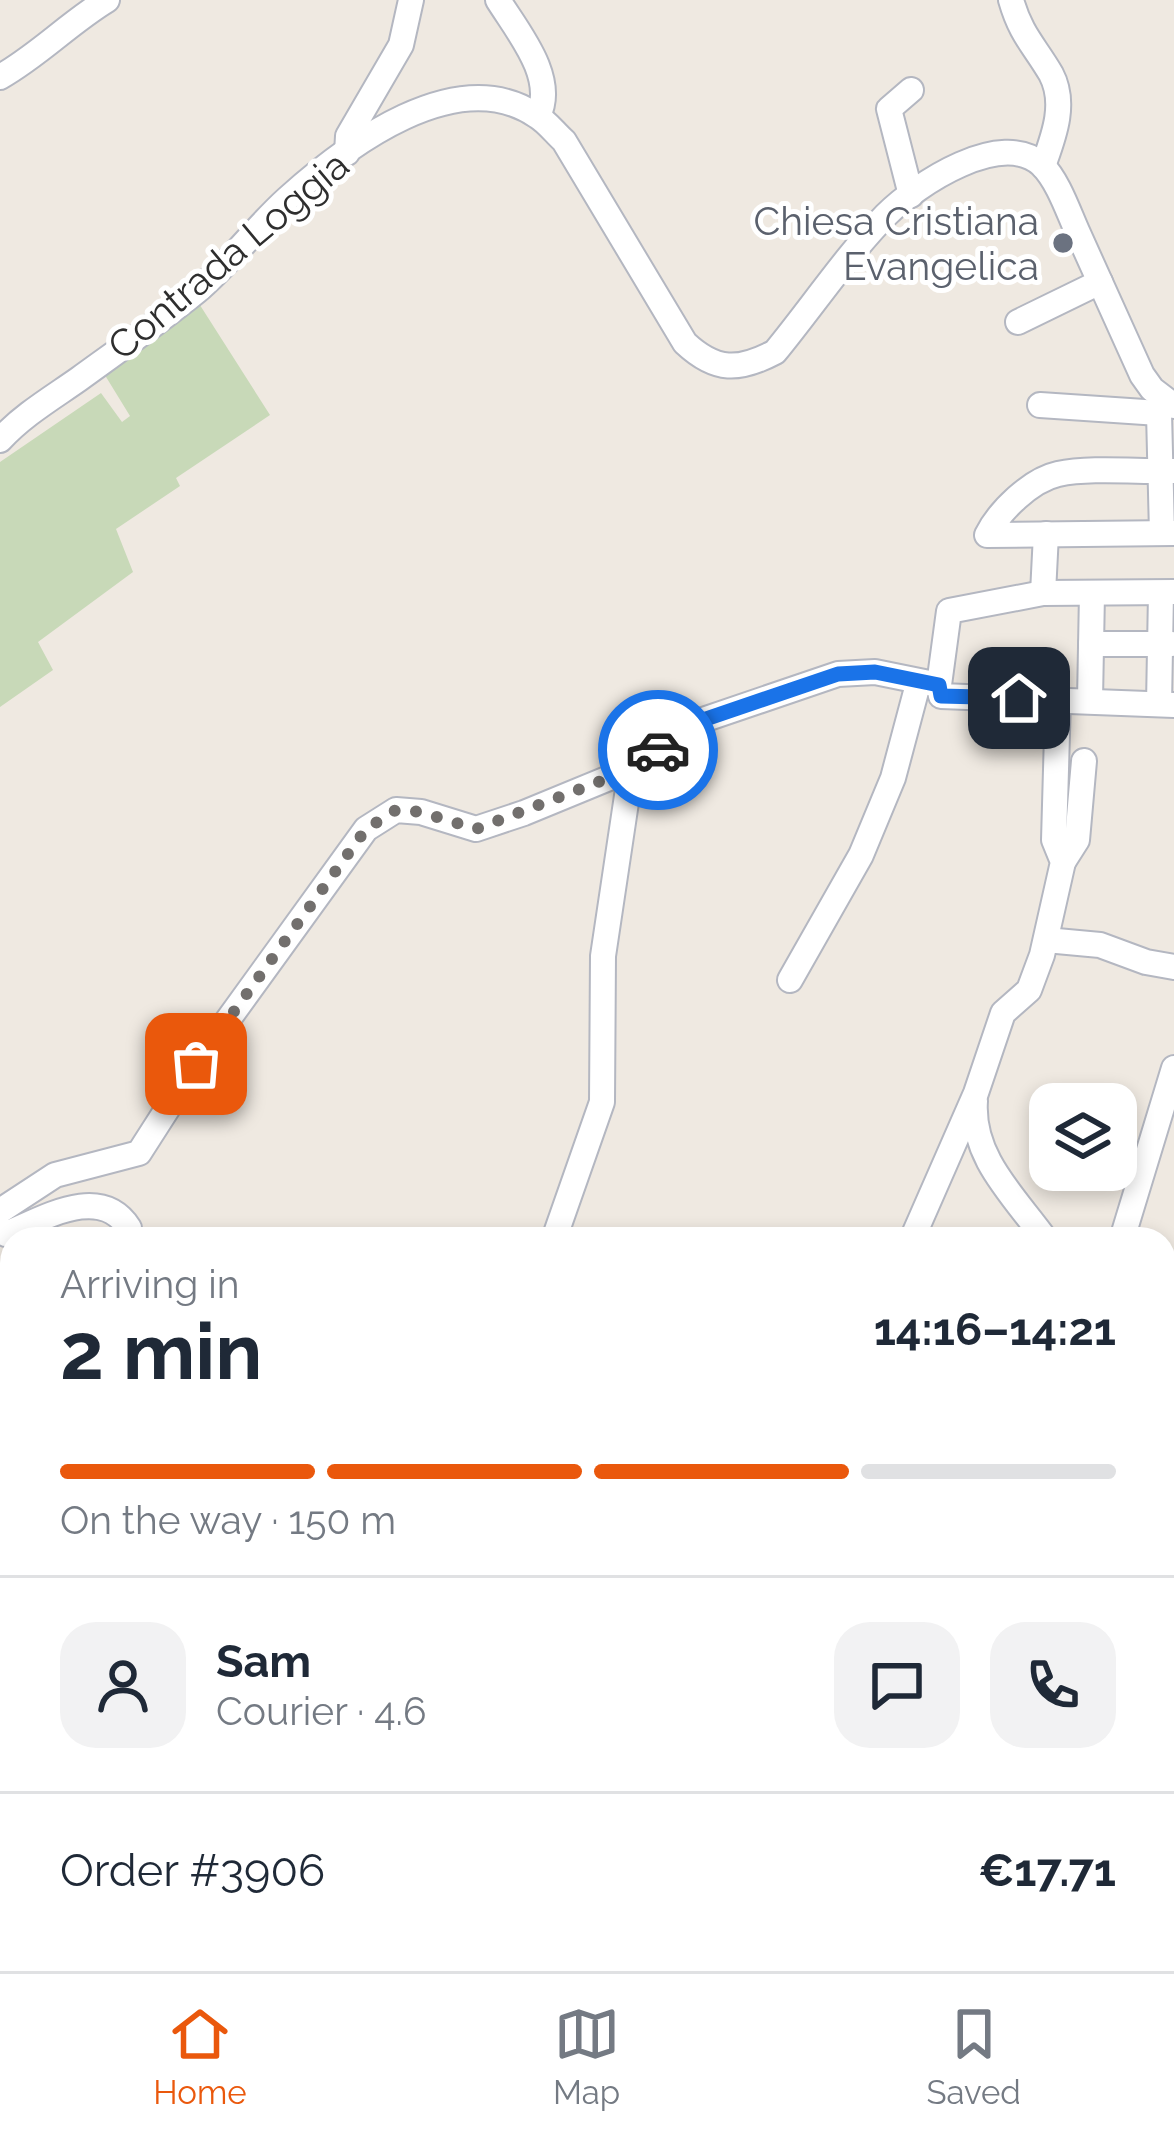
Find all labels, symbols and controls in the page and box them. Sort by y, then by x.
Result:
street label: Contrada Loggia [99,141,357,369]
place label: Chiesa Cristiana Evangelica [753,198,1039,289]
marker: Chiesa Cristiana Evangelica [1050,230,1076,256]
pin [968,647,1070,749]
icon: home [986,665,1052,731]
courier [598,690,718,810]
icon: car [625,717,691,783]
pin [145,1013,247,1115]
icon: bag [163,1031,229,1097]
map controls [1029,1083,1137,1191]
button: layers [1029,1083,1137,1191]
text: Arriving in [60,1261,240,1307]
text: 14:16–14:21 [874,1303,1116,1356]
text: 2 min [60,1306,262,1397]
text: On the way · 150 m [60,1497,396,1543]
button: person [60,1622,186,1748]
button: chat [834,1622,960,1748]
button: phone [990,1622,1116,1748]
text: Sam [216,1635,311,1688]
text: Courier · 4.6 [216,1688,426,1734]
text: Order #3906 [60,1844,325,1897]
text: €17.71 [978,1844,1116,1897]
tab: Home [153,2001,247,2112]
tab: Map [553,2001,620,2112]
tab: Saved [926,2001,1021,2112]

